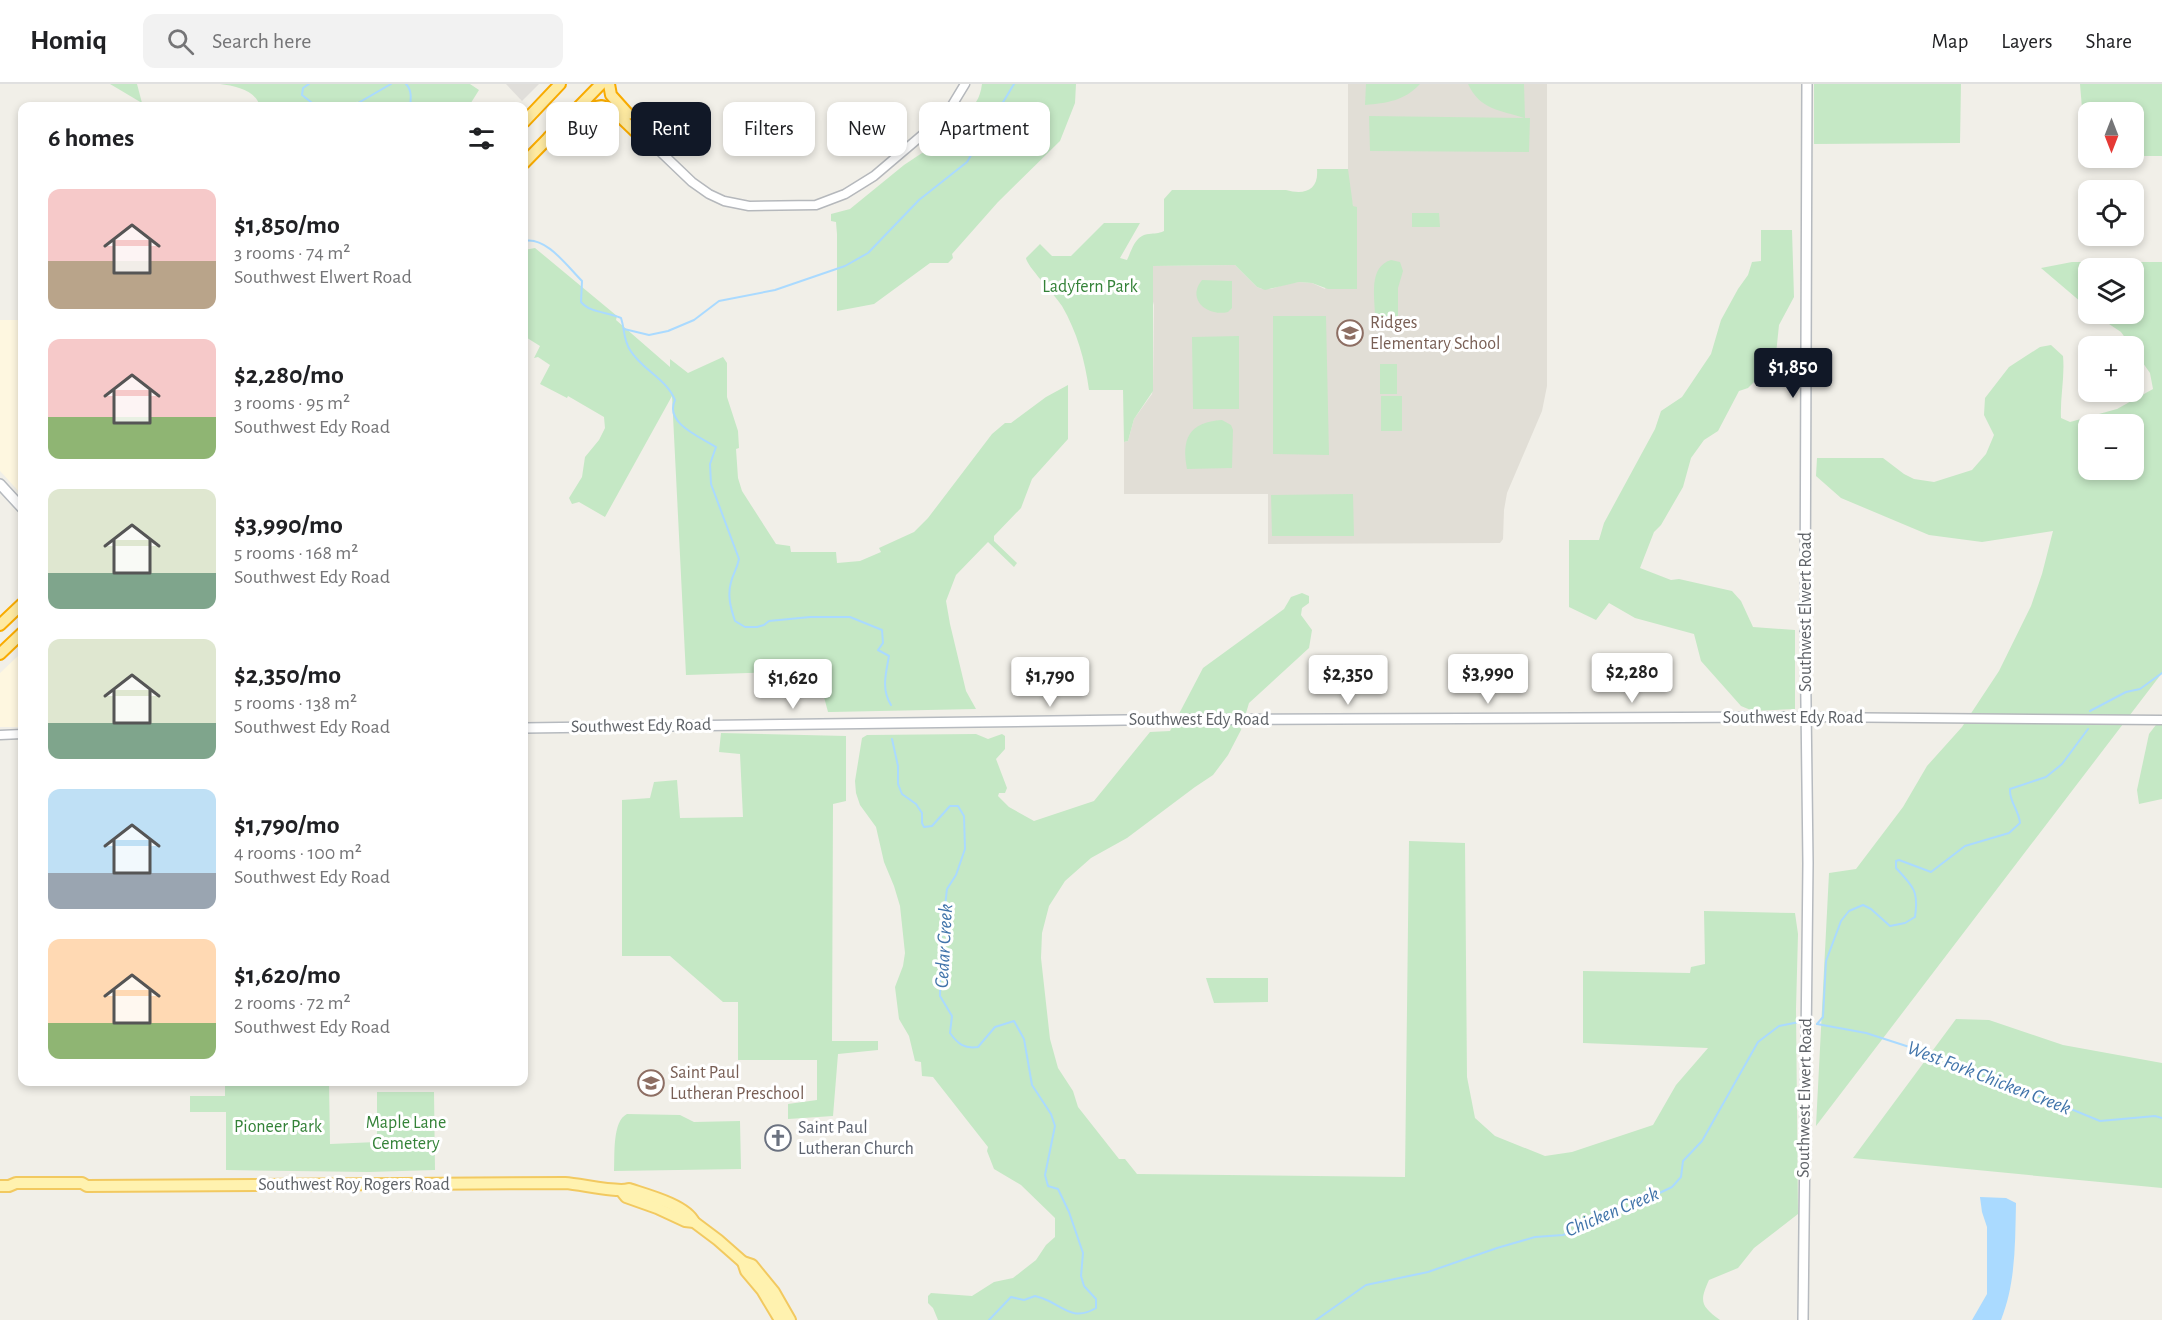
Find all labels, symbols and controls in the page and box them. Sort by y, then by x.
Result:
search box [143,14,563,68]
icon: search [164,25,197,58]
text: Homiq [30,27,107,55]
text: Search here [212,30,312,52]
text: Map [1932,31,1968,52]
text: Layers [2001,31,2052,52]
text: Share [2085,31,2132,52]
chip: Buy [546,102,619,156]
chip: Rent [631,102,711,156]
chip: Filters [723,102,815,156]
chip: New [827,102,907,156]
chip: Apartment [919,102,1050,156]
north arrow [2078,102,2144,168]
map controls [2078,102,2144,480]
icon: filters [465,122,498,155]
text: 6 homes [48,125,134,151]
button: locate [2078,180,2144,246]
text: $1,850/mo [234,212,340,238]
icon: home [96,213,168,285]
text: 3 rooms · 74 m² [234,243,350,263]
button: layers [2078,258,2144,324]
text: Southwest Elwert Road [234,267,412,287]
park label: Ladyfern Park [1042,278,1138,296]
place label: Ridges Elementary School [1370,314,1501,353]
school or university icon: Ridges Elementary School [1335,318,1365,348]
button: + [2078,336,2144,402]
pin: $1,850 [1744,348,1842,399]
text: $1,850 [1768,357,1818,377]
text: $2,280/mo [234,362,344,388]
icon: home [96,363,168,435]
text: 3 rooms · 95 m² [234,393,350,413]
button: − [2078,414,2144,480]
text: Southwest Edy Road [234,417,390,437]
text: $3,990/mo [234,512,343,538]
icon: home [96,513,168,585]
street label: Southwest Elwert Road [1797,532,1815,692]
text: 5 rooms · 168 m² [234,543,358,563]
text: Southwest Edy Road [234,567,390,587]
pin: $2,280 [1583,653,1681,704]
pin: $3,990 [1439,654,1537,705]
pin: $2,350 [1299,655,1397,706]
pin: $1,790 [1001,657,1099,708]
pin: $1,620 [744,659,842,710]
text: $2,350/mo [234,662,341,688]
text: $2,280 [1606,662,1658,682]
icon: home [96,663,168,735]
text: $3,990 [1462,663,1514,683]
text: $2,350 [1323,664,1373,684]
text: $1,790 [1025,666,1075,686]
text: $1,620 [768,668,818,688]
text: 5 rooms · 138 m² [234,693,357,713]
street label: Southwest Edy Road [1723,709,1863,727]
street label: Southwest Edy Road [1129,711,1269,729]
street label: Southwest Edy Road [571,716,711,736]
text: Southwest Edy Road [234,717,390,737]
text: $1,790/mo [234,812,340,838]
icon: home [96,813,168,885]
text: 4 rooms · 100 m² [234,843,362,863]
text: Southwest Edy Road [234,867,390,887]
water label: Cedar Creek [932,903,956,989]
text: $1,620/mo [234,962,341,988]
icon: home [96,963,168,1035]
text: 2 rooms · 72 m² [234,993,351,1013]
text: Southwest Edy Road [234,1017,390,1037]
street label: Southwest Elwert Road [1795,1018,1815,1178]
water label: West Fork Chicken Creek [1904,1038,2074,1118]
place label: Saint Paul Lutheran Preschool [670,1064,804,1103]
school or university icon: Saint Paul Lutheran Preschool [636,1068,666,1098]
park label: Maple Lane Cemetery [366,1114,446,1153]
park label: Pioneer Park [234,1118,323,1136]
place label: Saint Paul Lutheran Church [798,1119,914,1158]
church icon: Saint Paul Lutheran Church [763,1123,793,1153]
street label: Southwest Roy Rogers Road [258,1176,450,1194]
water label: Chicken Creek [1562,1183,1662,1241]

